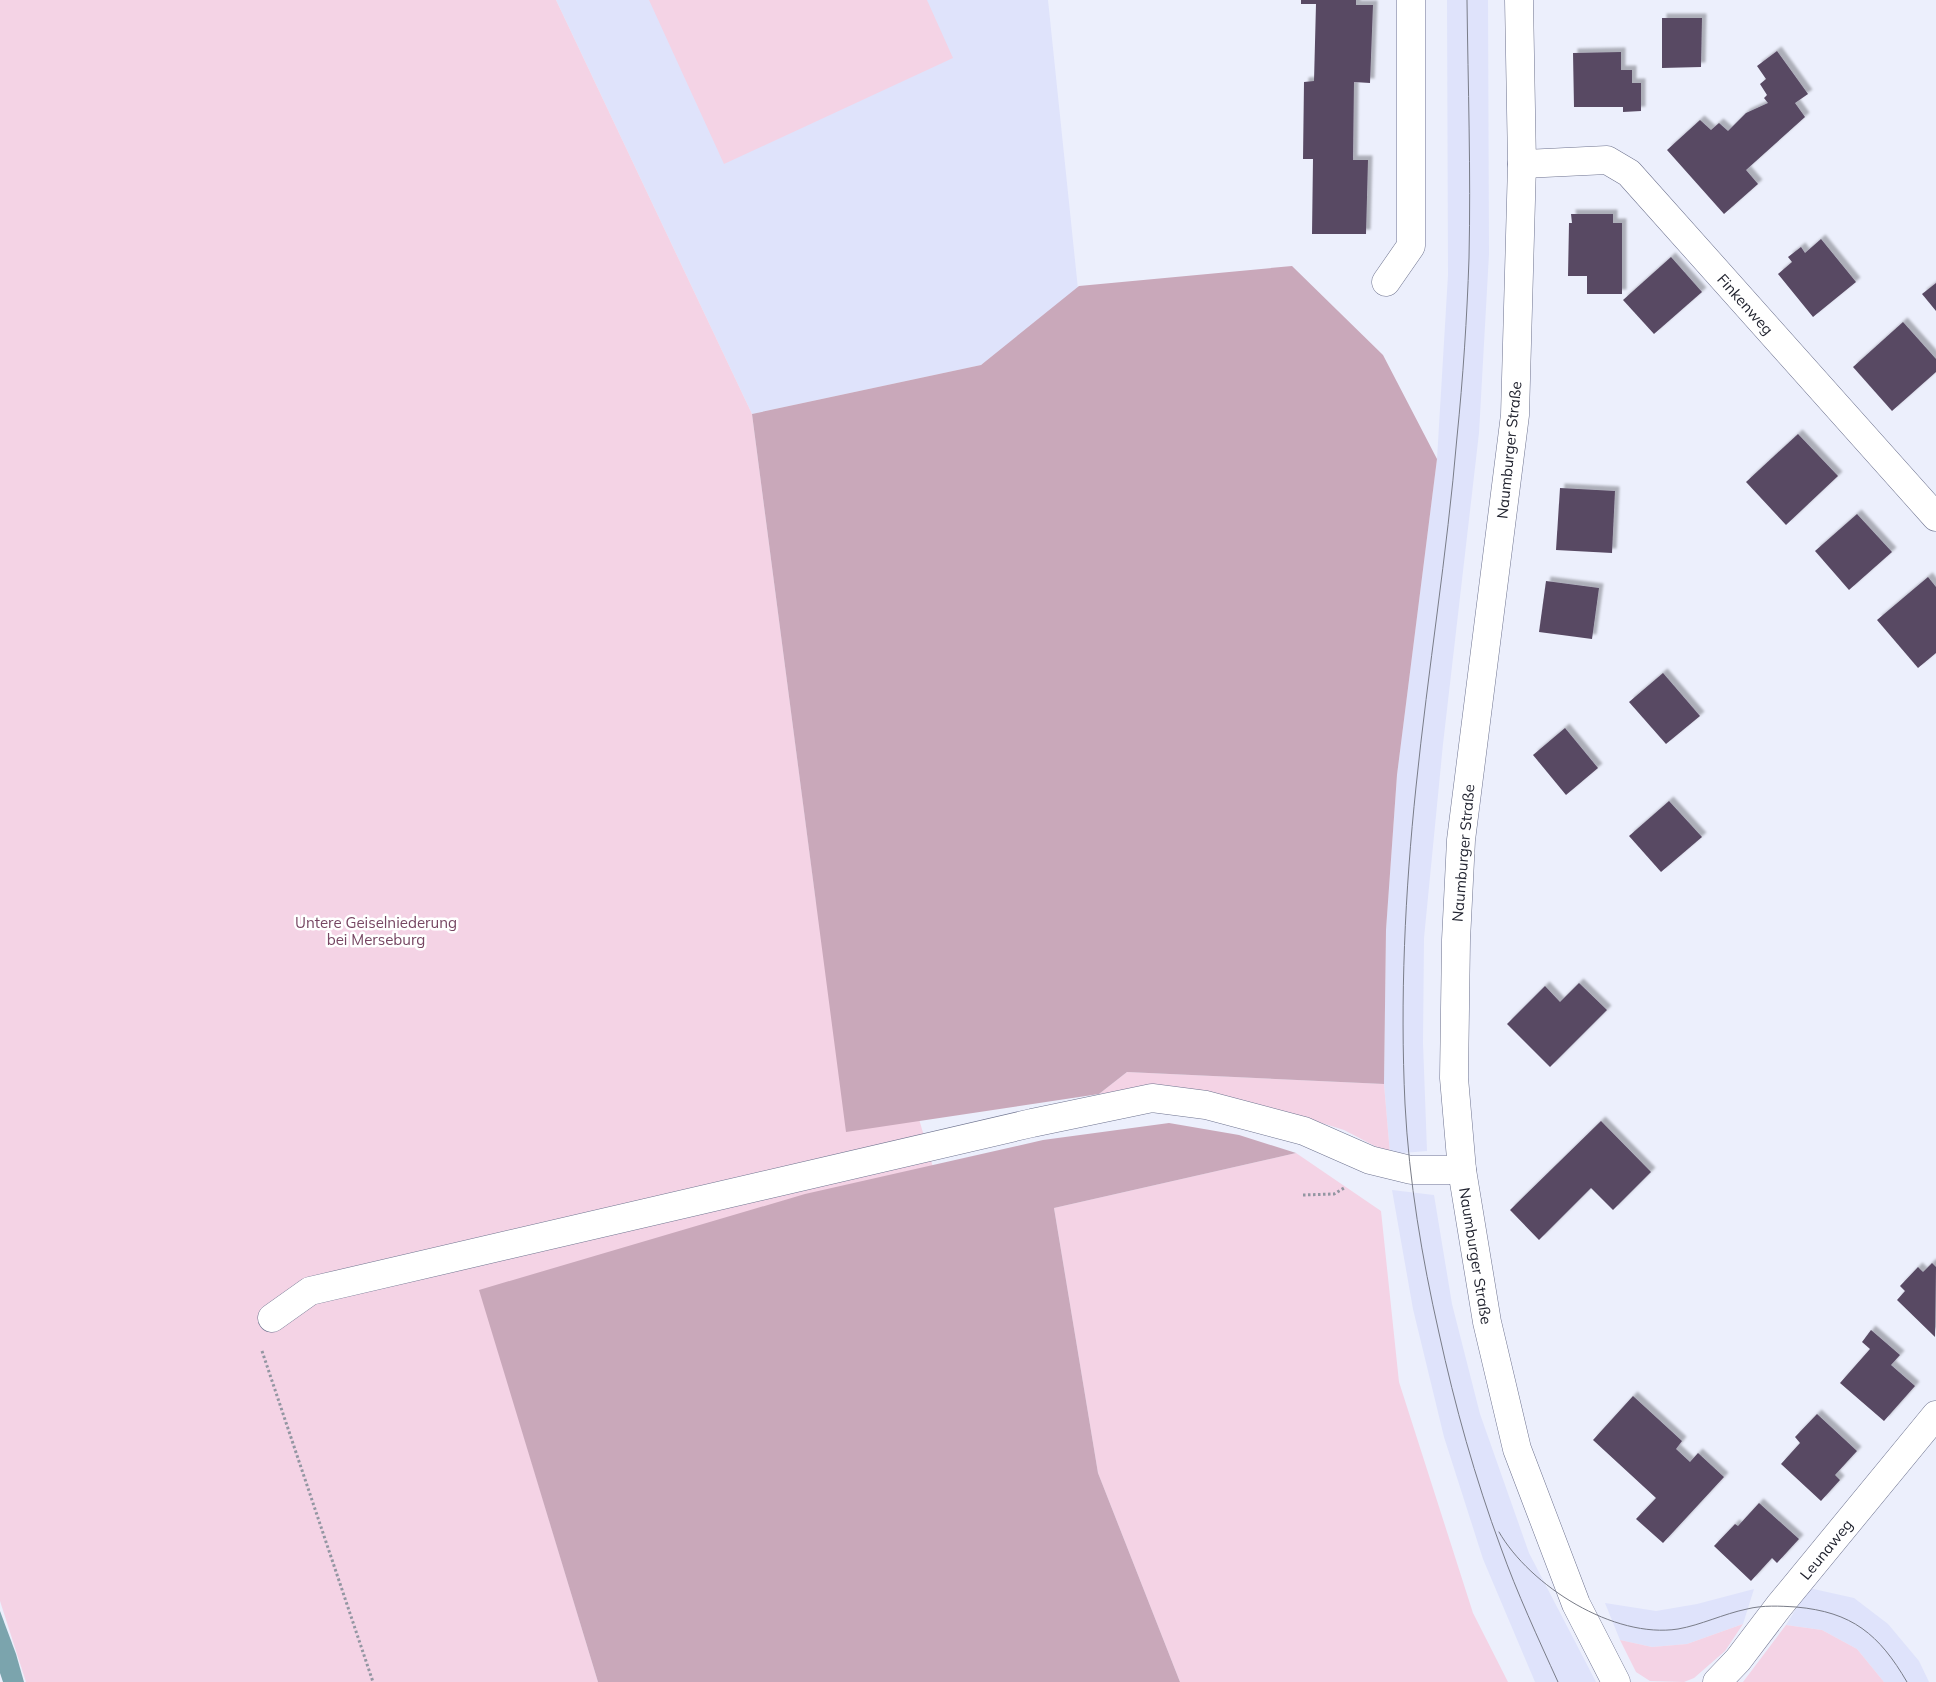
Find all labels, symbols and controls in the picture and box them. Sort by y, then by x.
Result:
street label: Finkenweg [1714,269,1778,338]
street label: Naumburger Straße [1492,380,1526,520]
street label: Naumburger Straße [1448,783,1478,923]
park label: Untere Geiselniederung bei Merseburg [295,913,457,949]
street label: Naumburger Straße [1456,1186,1497,1326]
street label: Leunaweg [1795,1515,1856,1583]

